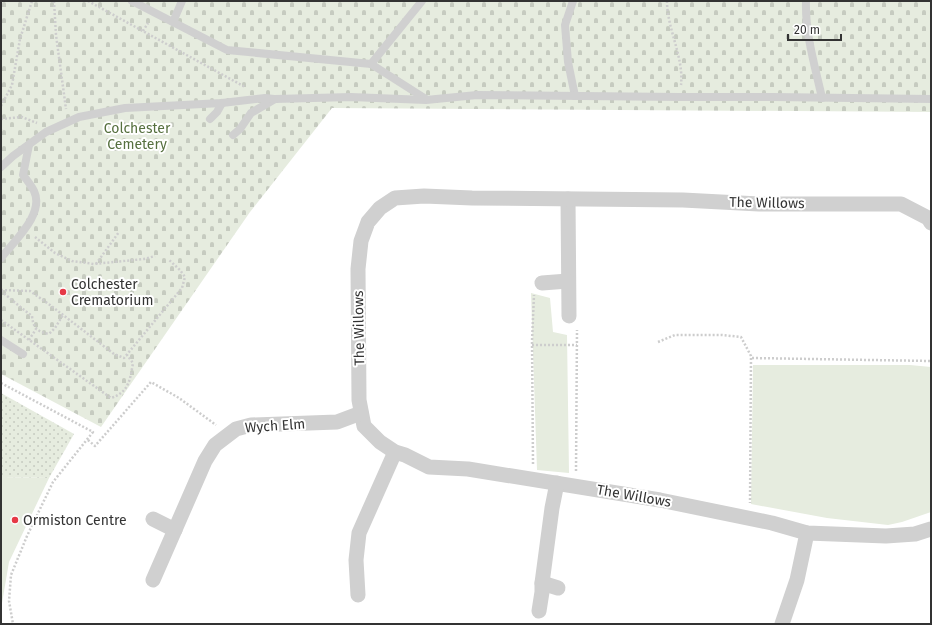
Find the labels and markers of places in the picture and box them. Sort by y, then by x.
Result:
place label: Colchester Crematorium [71,276,153,309]
marker: Colchester Crematorium [58,287,68,297]
place label: Ormiston Centre [23,512,127,529]
marker: Ormiston Centre [10,515,20,525]

